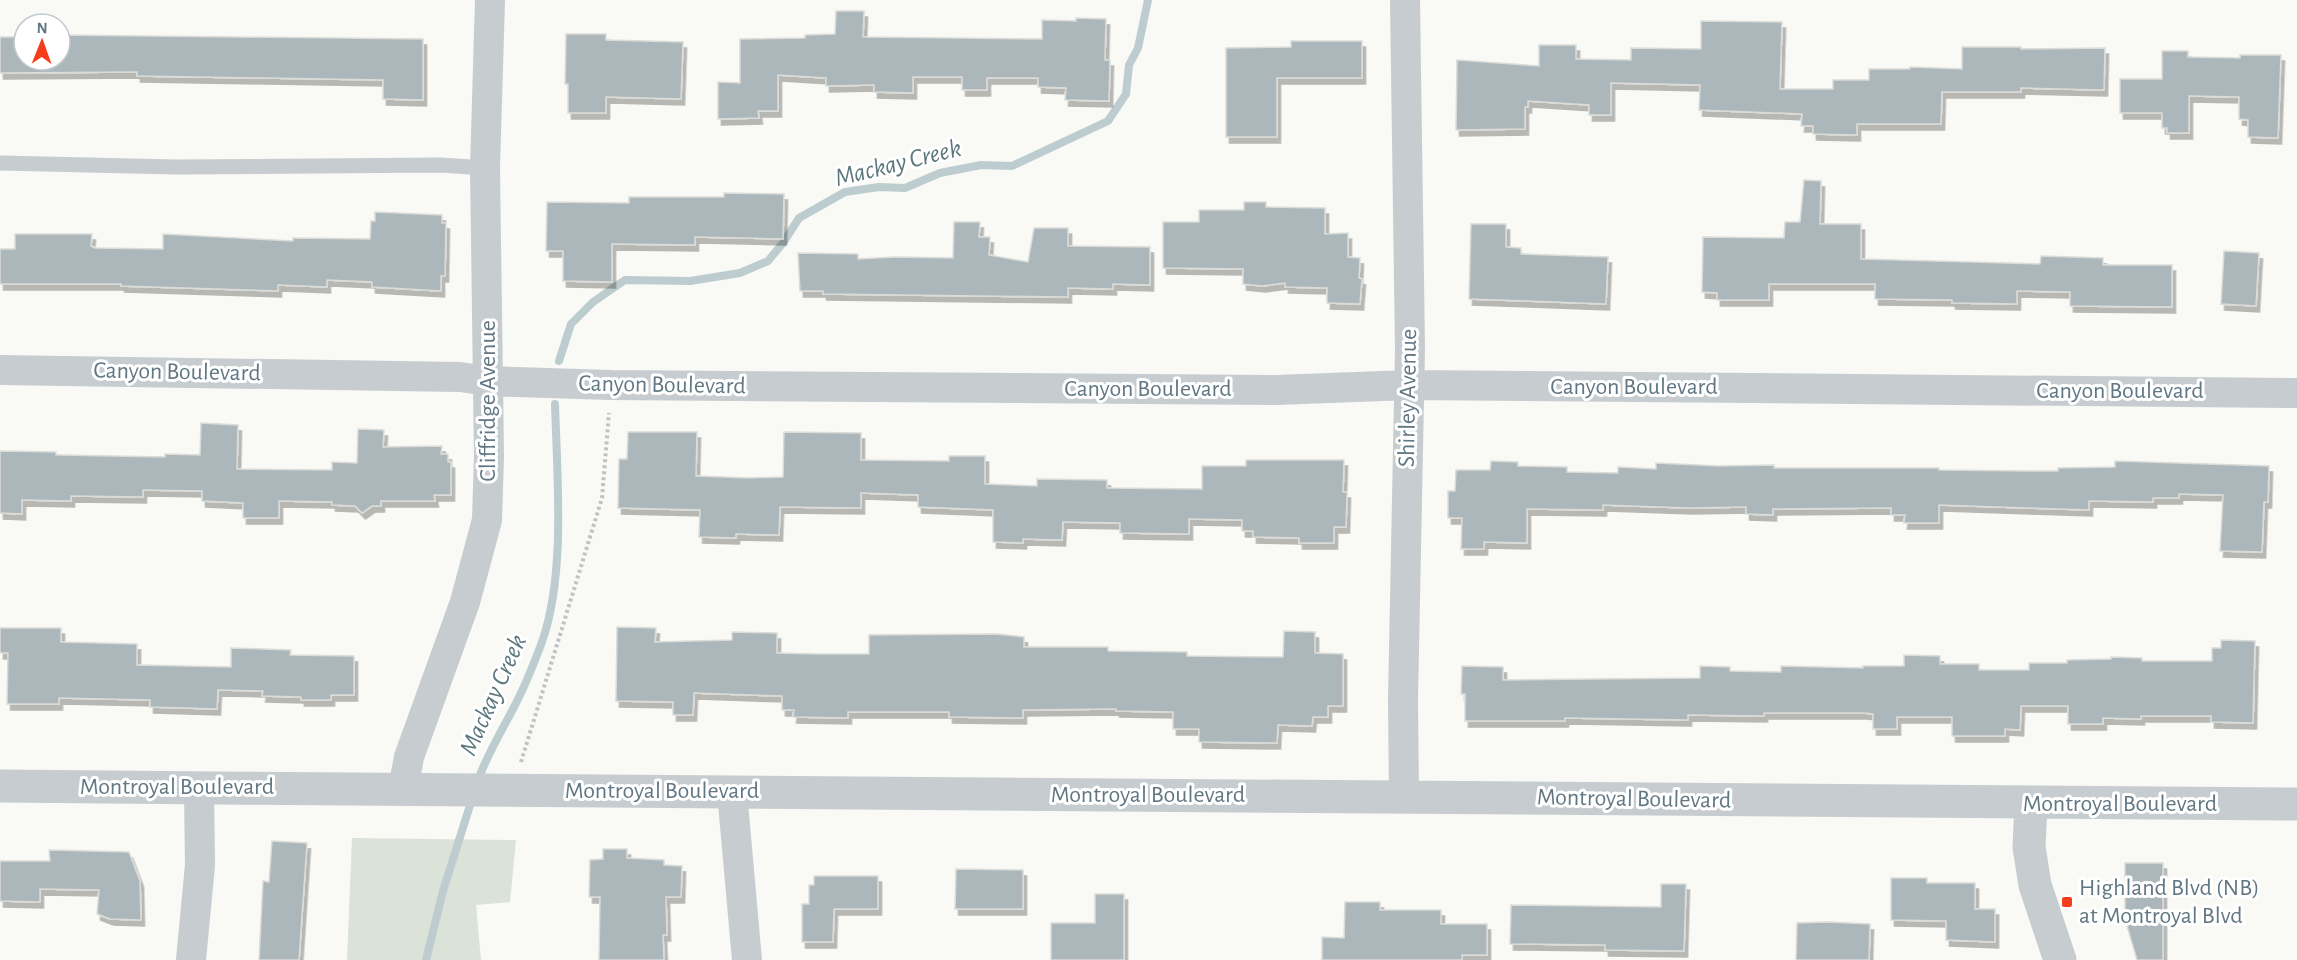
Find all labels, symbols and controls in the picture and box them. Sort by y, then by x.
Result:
north arrow [12,12,72,72]
text: N [37,20,48,36]
water label: Mackay Creek [832,135,964,191]
street label: Cliffridge Avenue [476,320,500,482]
street label: Shirley Avenue [1395,329,1421,467]
street label: Canyon Boulevard [93,359,261,385]
street label: Canyon Boulevard [578,372,746,398]
street label: Canyon Boulevard [1550,375,1718,399]
street label: Canyon Boulevard [1064,377,1232,401]
street label: Canyon Boulevard [2036,379,2204,403]
water label: Mackay Creek [455,631,531,759]
street label: Montroyal Boulevard [80,775,274,799]
street label: Montroyal Boulevard [565,779,759,803]
street label: Montroyal Boulevard [1051,783,1245,807]
street label: Montroyal Boulevard [1537,785,1731,813]
street label: Montroyal Boulevard [2023,792,2217,816]
place label: Highland Blvd (NB) at Montroyal Blvd [2079,876,2259,928]
marker: Highland Blvd (NB) at Montroyal Blvd [2060,895,2074,909]

